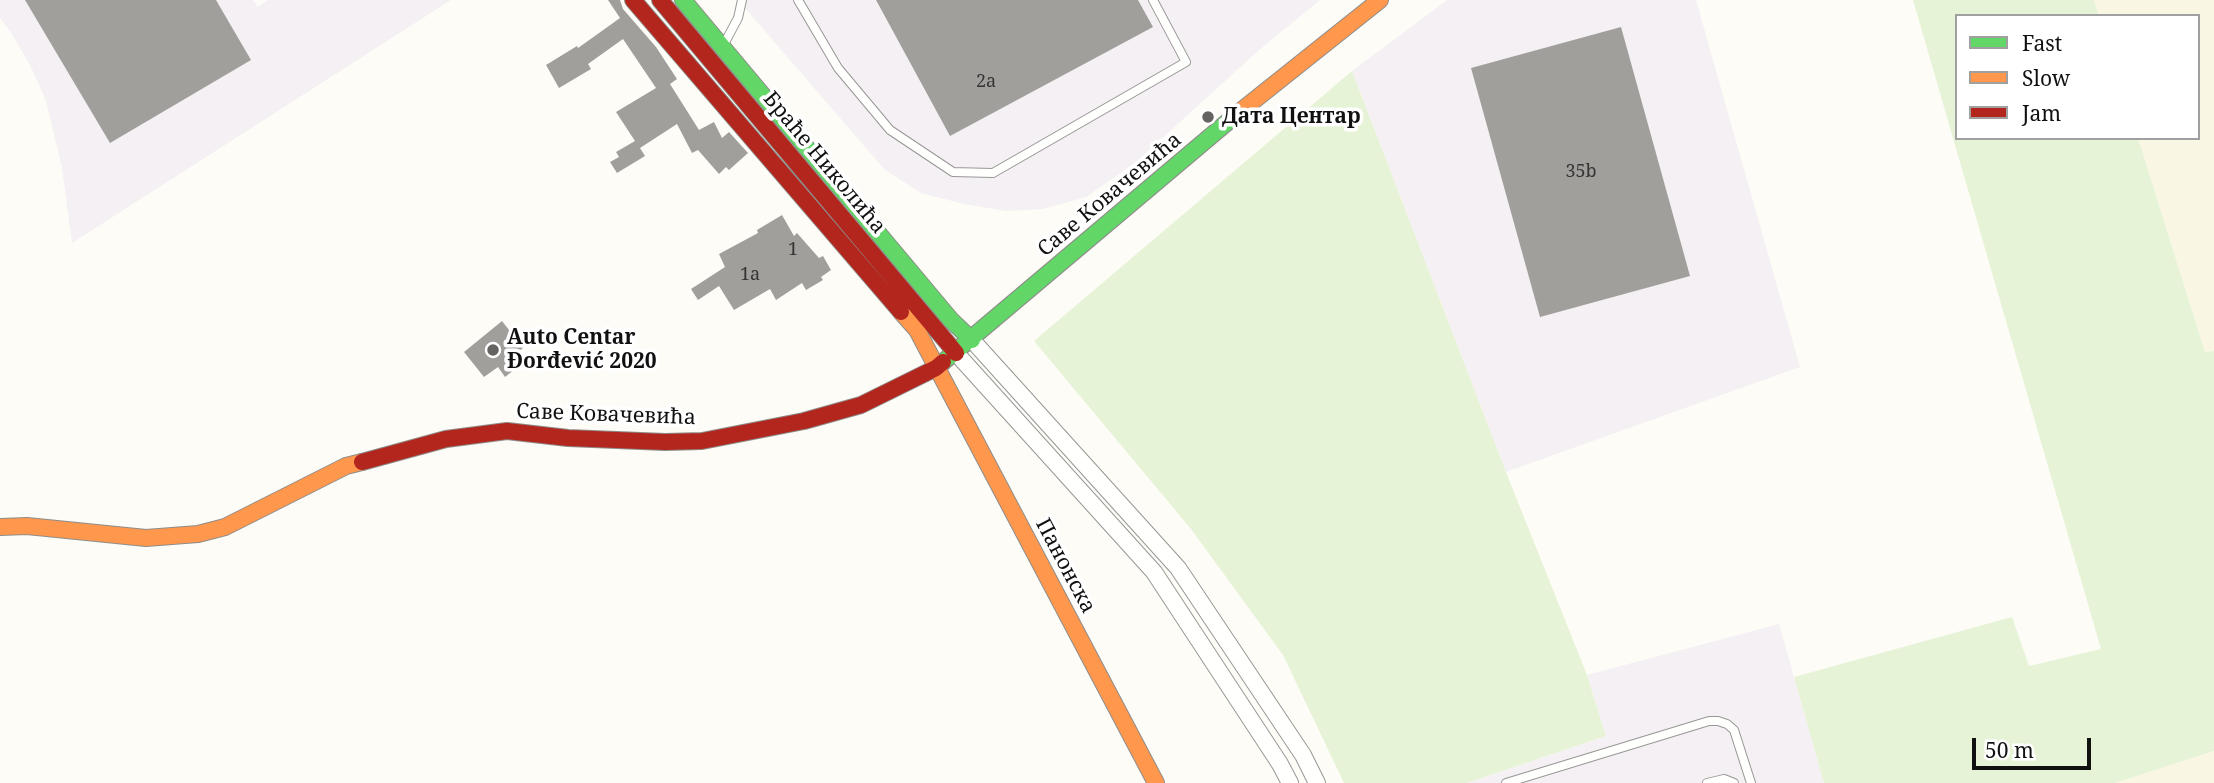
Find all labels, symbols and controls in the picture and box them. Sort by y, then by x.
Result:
legend [1955,14,2200,140]
text: Fast [2022,29,2062,57]
text: Slow [2022,64,2070,92]
house number: 2a [976,71,996,93]
street label: Браће Николића [757,87,891,239]
text: Jam [2022,99,2061,127]
place label: Дата Центар [1222,104,1360,130]
marker: Дата Центар [1200,109,1216,125]
street label: Саве Ковачевића [1033,128,1187,262]
house number: 35b [1565,161,1597,183]
house number: 1 [788,239,798,261]
house number: 1a [740,264,760,286]
place label: Auto Centar Đorđević 2020 [507,325,657,375]
marker: Auto Centar Đorđević 2020 [485,342,501,358]
street label: Саве Ковачевића [516,399,696,431]
street label: Панонска [1030,514,1100,618]
scale bar [1976,724,2095,768]
text: 50 m [1985,736,2034,764]

